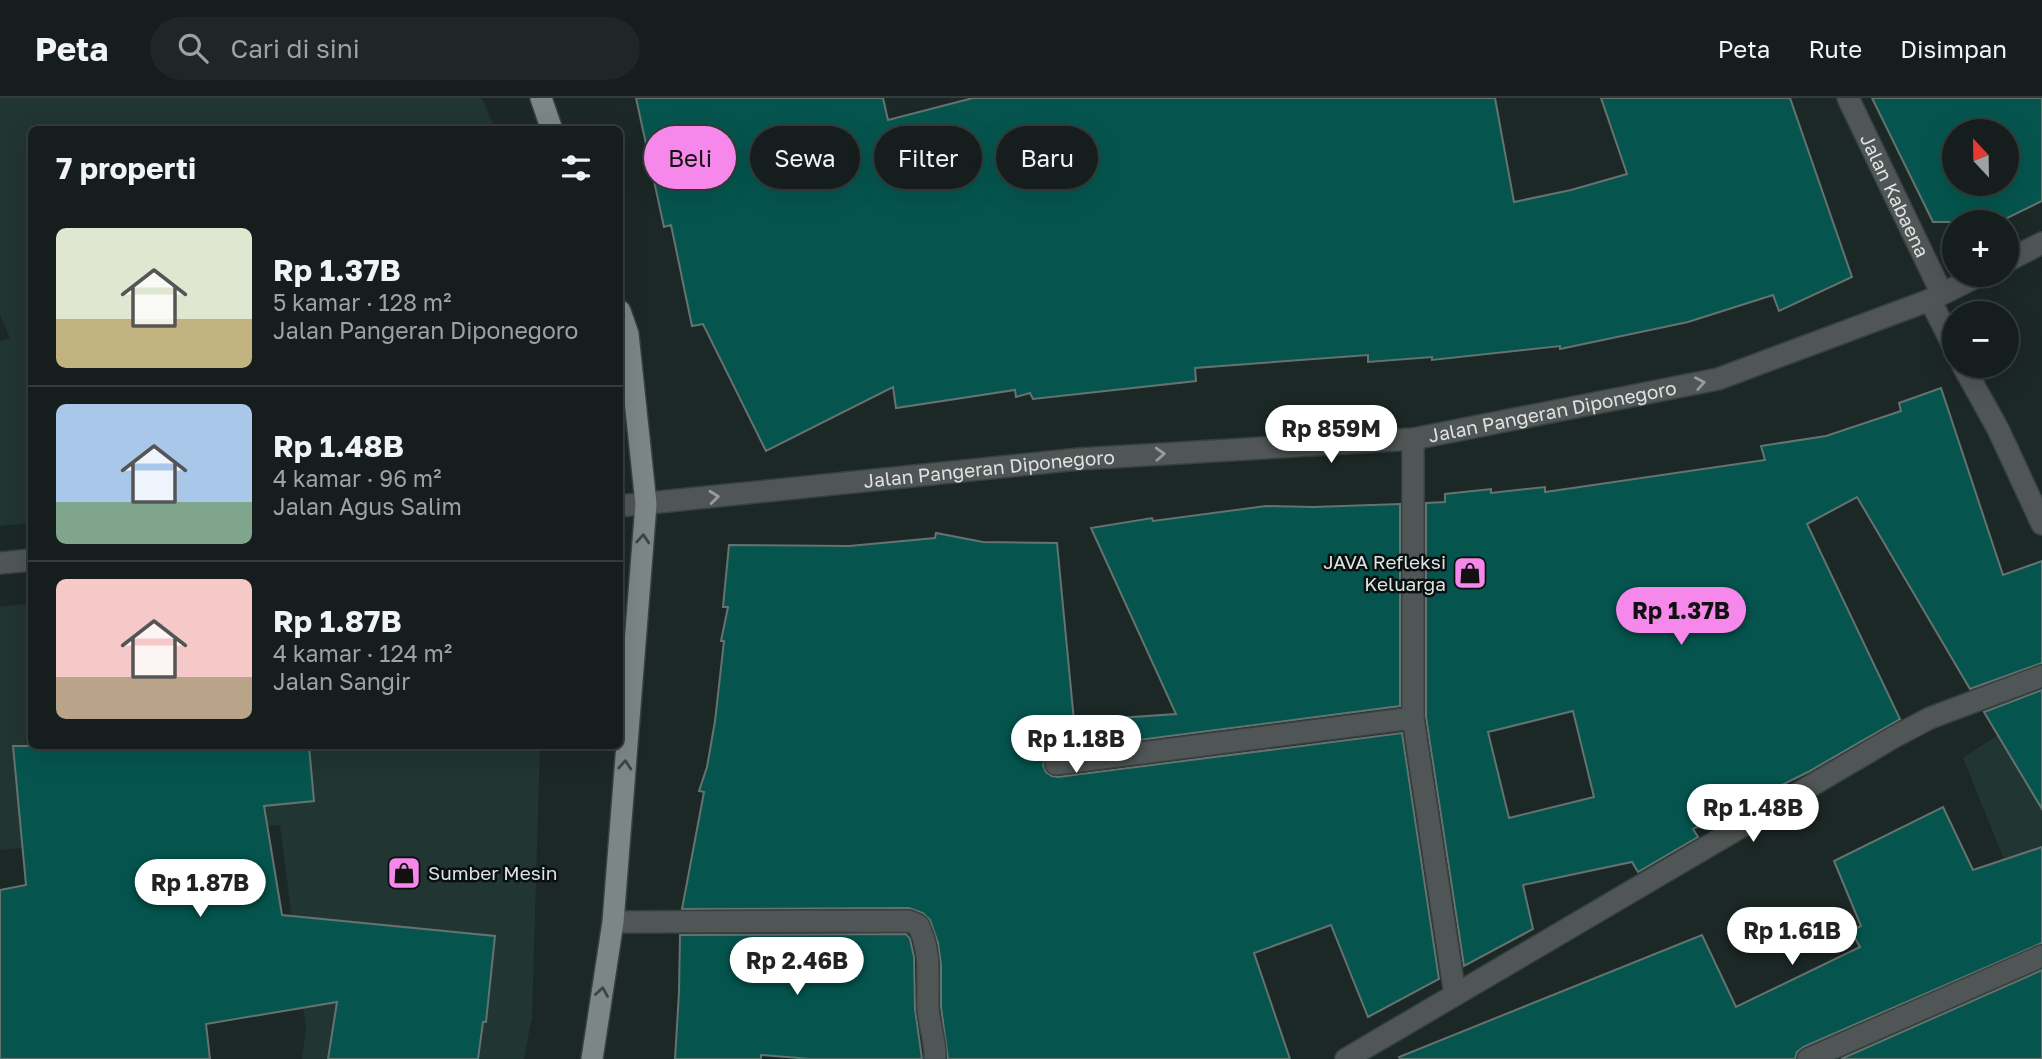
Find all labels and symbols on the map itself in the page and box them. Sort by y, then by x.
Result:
north arrow [1942,119,2020,196]
street label: Jalan Kabaena [1856,130,1935,261]
street label: Jalan Pangeran Diponegoro [1426,375,1678,447]
one-way arrow [1694,376,1706,391]
pin: Rp 859M [1266,406,1396,465]
street label: Jalan Pangeran Diponegoro [862,445,1115,492]
one-way arrow [1154,447,1165,462]
one-way arrow [709,490,720,505]
one-way arrow [635,533,650,544]
place label: JAVA Refleksi Keluarga [1323,550,1446,595]
shop icon: JAVA Refleksi Keluarga [1451,554,1489,592]
pin: Rp 1.37B [1609,588,1753,647]
pin: Rp 1.18B [1004,716,1148,775]
one-way arrow [618,760,633,771]
pin: Rp 1.48B [1681,784,1825,844]
shop icon: Sumber Mesin [385,854,423,892]
pin: Rp 1.87B [128,860,272,919]
place label: Sumber Mesin [428,861,558,884]
pin: Rp 1.61B [1720,908,1864,967]
pin: Rp 2.46B [725,937,869,997]
one-way arrow [595,986,610,997]

